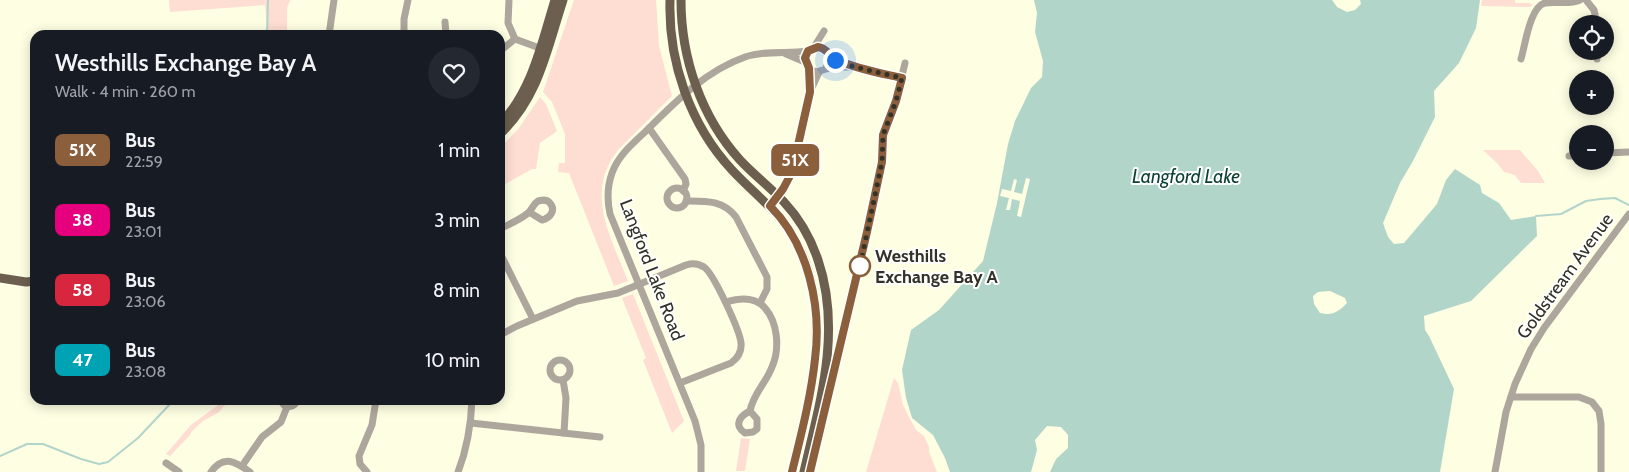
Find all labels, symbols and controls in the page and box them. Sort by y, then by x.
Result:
map controls [1569,15,1614,170]
button: locate [1569,15,1614,60]
button: heart [428,47,480,99]
text: Westhills Exchange Bay A [55,48,316,77]
your location [823,48,848,73]
button: + [1569,70,1614,115]
text: Walk · 4 min · 260 m [55,82,196,101]
button: − [1569,125,1614,170]
text: Bus [125,129,155,152]
text: 51X [69,139,96,161]
text: 1 min [438,139,480,162]
line badge: 51X [766,144,824,176]
text: 51X [781,149,809,171]
text: 22:59 [125,152,163,171]
water label: Langford Lake [1132,165,1240,188]
street label: Langford Lake Road [615,196,689,344]
text: Bus [125,199,155,222]
text: 38 [72,209,93,231]
text: 3 min [434,209,480,232]
street label: Goldstream Avenue [1512,209,1618,343]
text: 23:01 [125,222,162,241]
place label: Westhills Exchange Bay A [875,245,999,288]
marker: Westhills Exchange Bay A [849,255,871,277]
text: Bus [125,269,155,292]
text: 58 [72,279,93,301]
text: 8 min [433,279,480,302]
text: 23:06 [125,292,166,311]
text: Bus [125,339,155,362]
text: 47 [72,349,93,371]
text: 10 min [425,349,480,372]
text: 23:08 [125,362,166,381]

